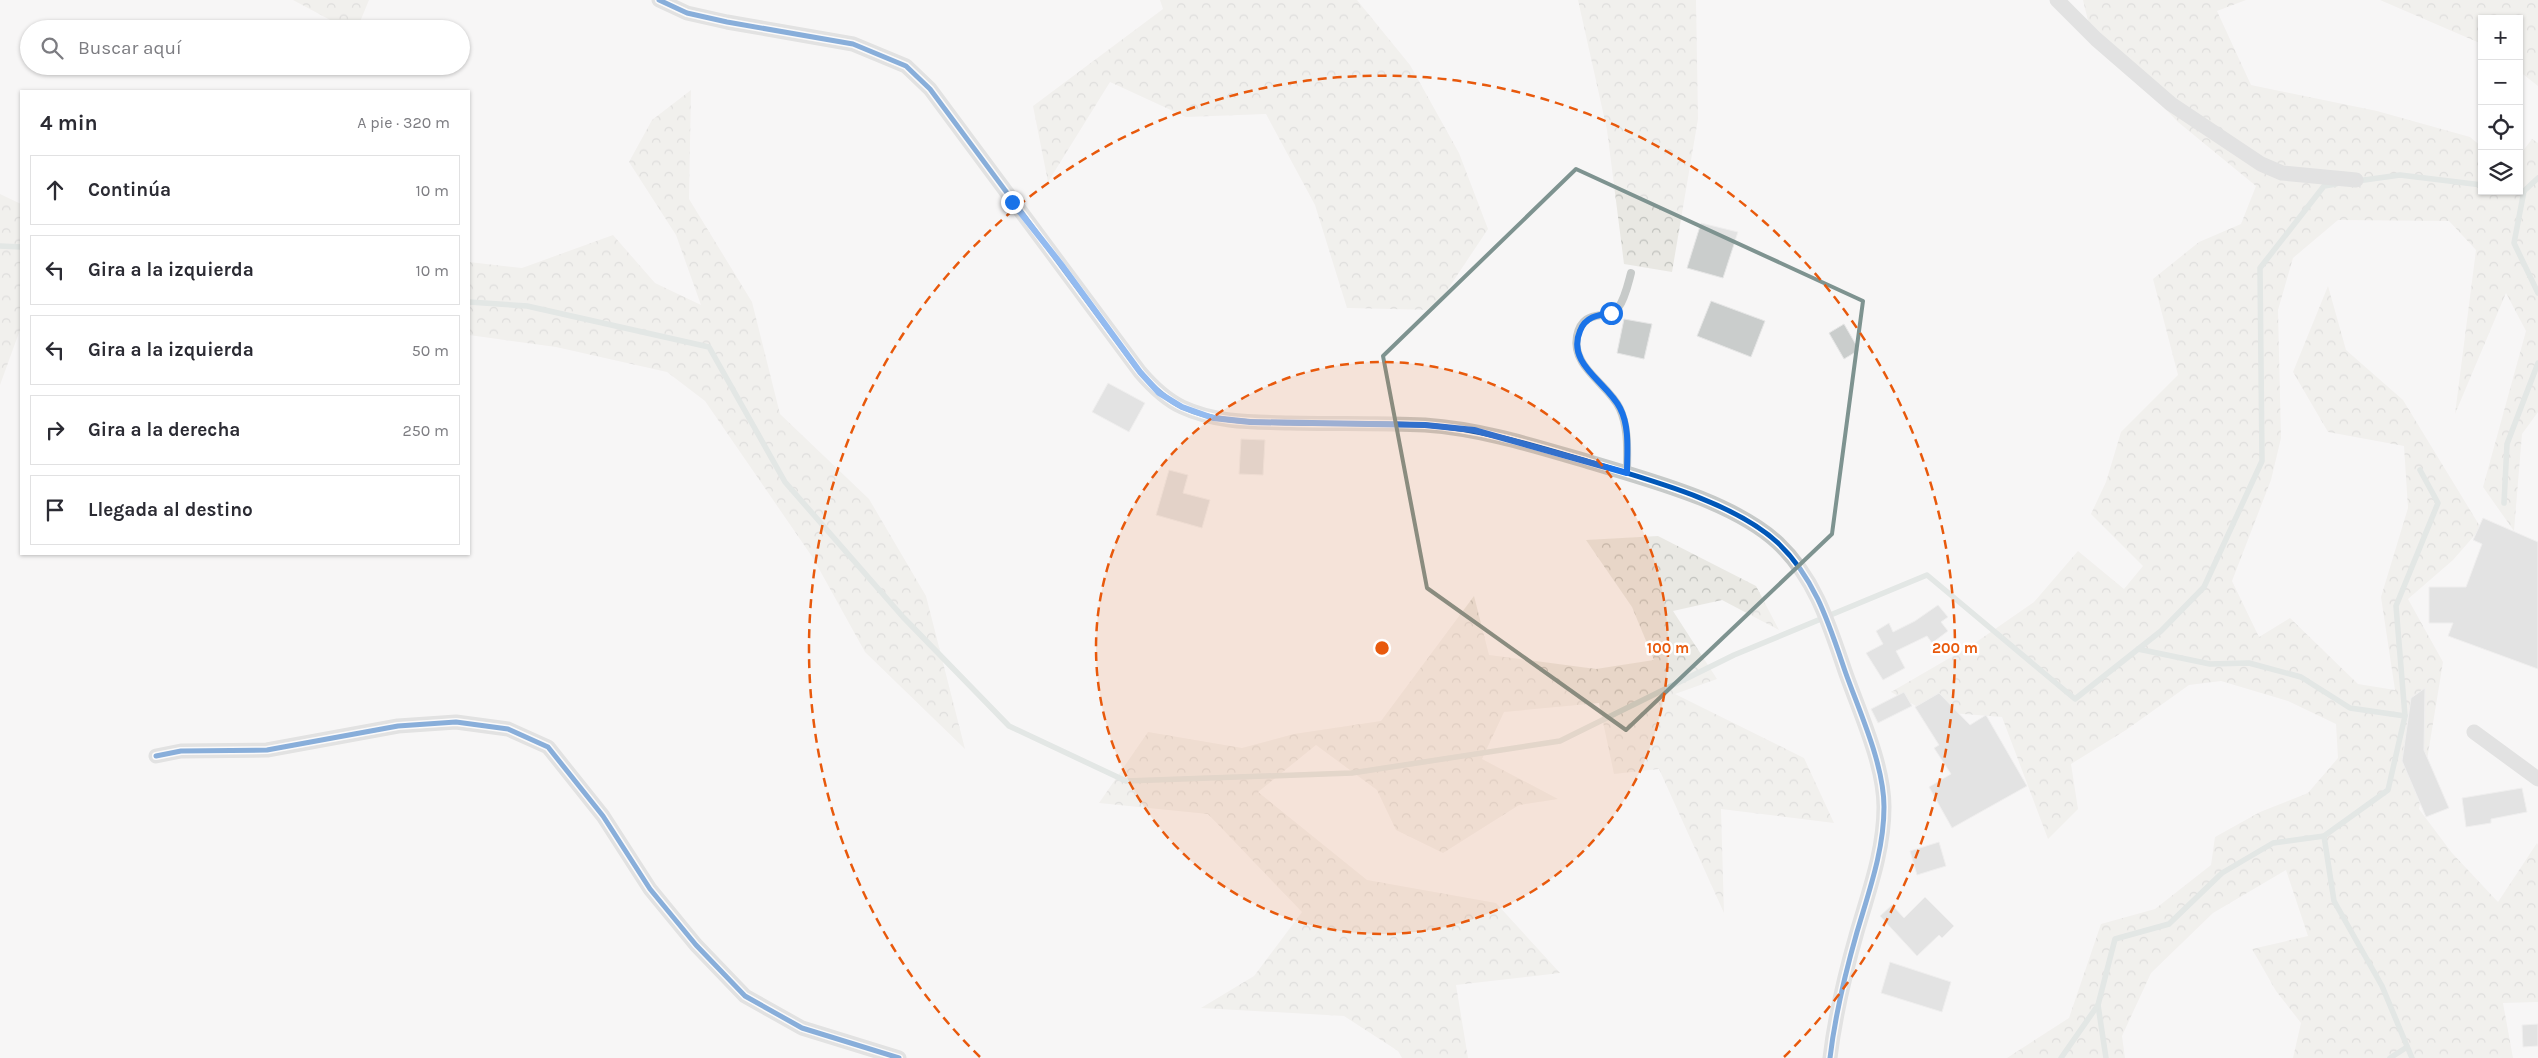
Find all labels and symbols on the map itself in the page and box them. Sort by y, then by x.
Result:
route end [1001,191,1024,214]
route start [1600,302,1623,325]
centre of rings [1373,639,1391,657]
text: 100 m [1647,639,1689,657]
text: 200 m [1932,639,1978,657]

